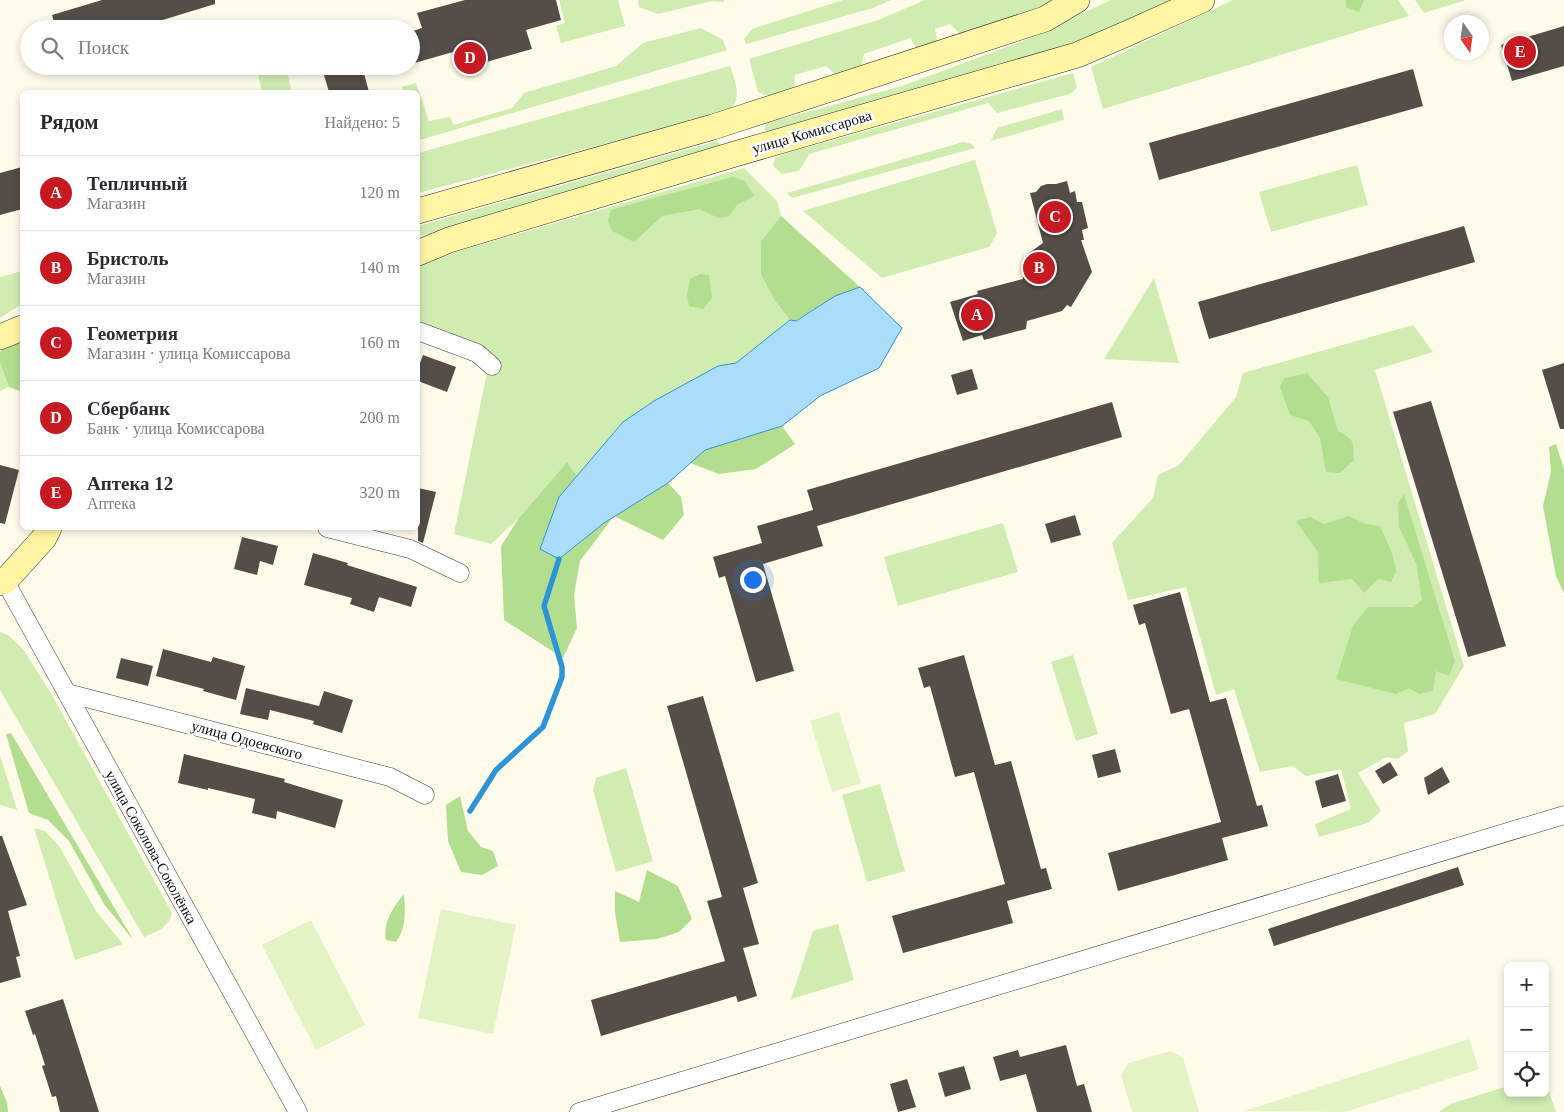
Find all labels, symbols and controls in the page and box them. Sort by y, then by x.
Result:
north arrow [1444,15,1489,60]
search box [20,20,420,75]
pin: E [1504,33,1536,71]
icon: search [38,34,66,62]
text: Поиск [78,37,129,58]
pin: D [454,39,486,77]
street label: улица Комиссарова [750,107,874,157]
text: Рядом [40,110,99,134]
text: Найдено: 5 [325,114,400,131]
text: Тепличный [87,173,187,194]
text: A [50,184,62,201]
text: 120 m [360,184,400,201]
text: Магазин [87,195,145,212]
pin: C [1039,198,1071,236]
text: Бристоль [87,248,169,269]
pin: B [1023,249,1055,287]
text: B [51,259,61,276]
text: 140 m [360,259,400,276]
text: Магазин [87,270,145,287]
pin: A [961,296,993,334]
text: Геометрия [87,323,178,344]
text: C [50,334,62,351]
text: 160 m [360,334,400,351]
text: Магазин · улица Комиссарова [87,345,290,362]
text: Сбербанк [87,398,170,419]
text: D [50,409,62,426]
text: 200 m [360,409,400,426]
text: Банк · улица Комиссарова [87,420,265,437]
text: Аптека 12 [87,473,173,494]
text: E [51,484,61,501]
text: 320 m [360,484,400,501]
text: Аптека [87,495,136,512]
your location [740,567,766,593]
street label: улица Одоевского [190,717,304,763]
street label: улица Соколова-Соколёнка [102,768,200,927]
map controls [1504,962,1549,1097]
button: + [1504,962,1549,1007]
button: − [1504,1007,1549,1052]
button: locate [1504,1052,1549,1097]

